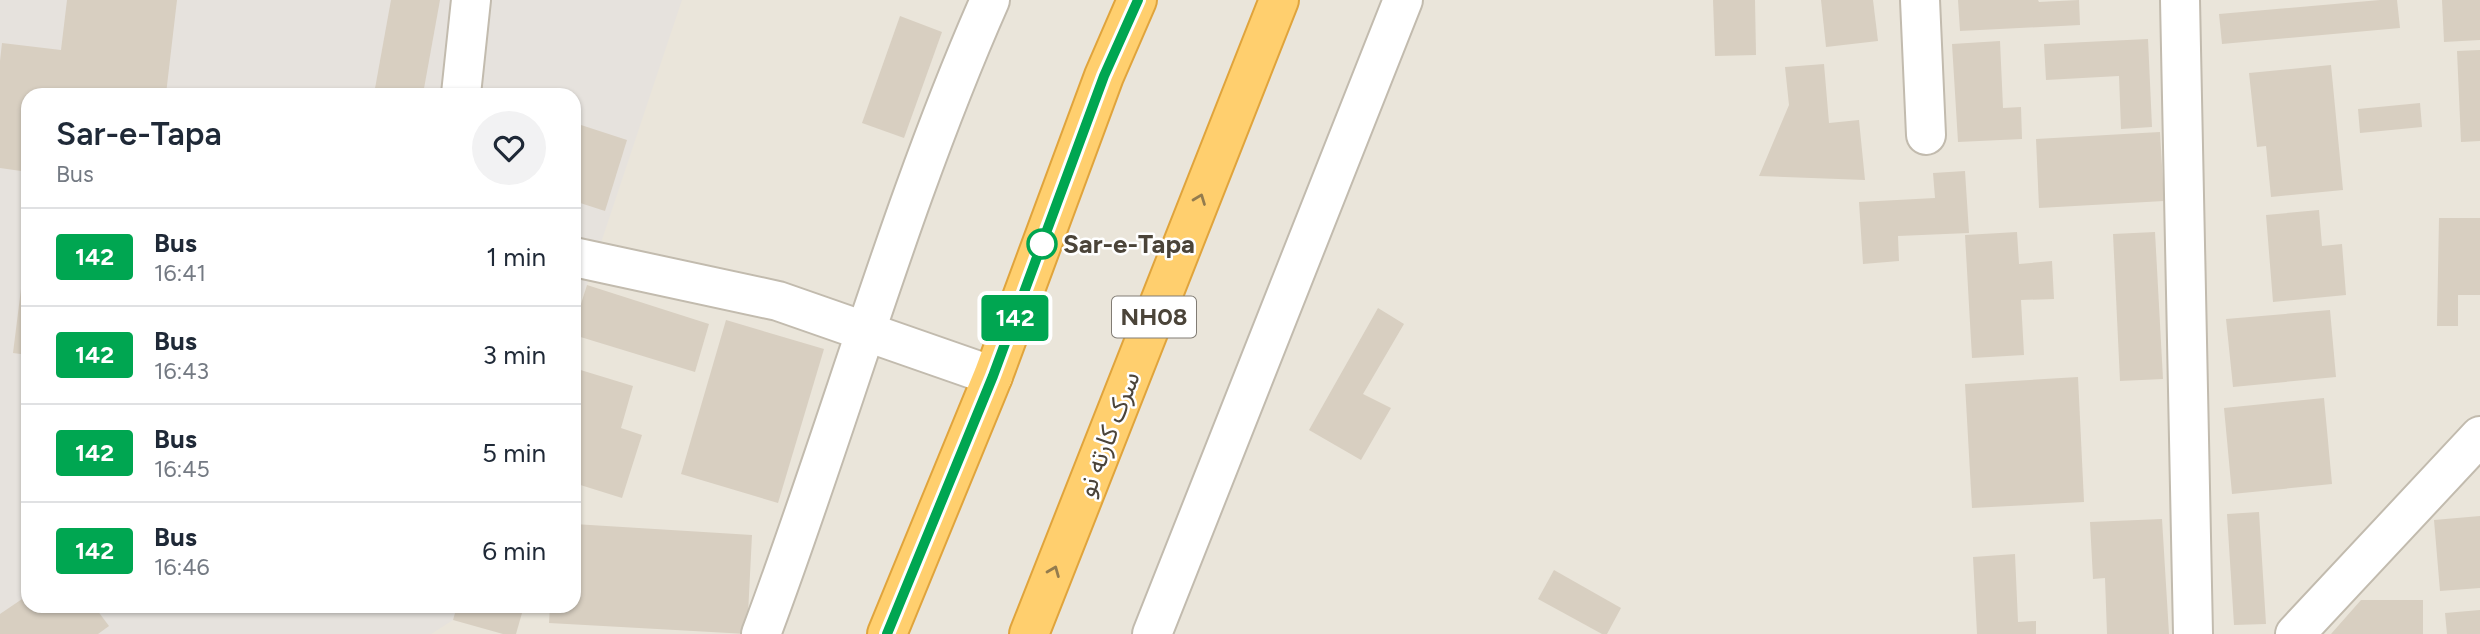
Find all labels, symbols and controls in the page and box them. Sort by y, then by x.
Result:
button: heart [472,111,546,185]
text: Sar-e-Tapa [56,114,222,153]
text: Bus [56,160,94,188]
one-way arrow [1192,194,1206,206]
text: Bus [154,227,197,259]
place label: Sar-e-Tapa [1063,228,1195,260]
marker: Sar-e-Tapa [1027,229,1057,259]
text: 1 min [486,241,546,273]
text: 142 [75,242,114,271]
text: 16:41 [154,259,206,287]
line badge: 142 [975,295,1055,341]
road number: NH08 [1112,296,1196,338]
text: 142 [995,303,1035,332]
text: Bus [154,325,197,357]
text: 3 min [483,339,546,371]
text: 142 [75,340,114,369]
text: 16:43 [154,357,209,385]
street label: سرک کارته نو [1069,367,1147,501]
text: Bus [154,423,197,455]
text: 5 min [482,437,546,469]
text: 142 [75,438,114,467]
text: 16:45 [154,455,210,483]
text: Bus [154,521,197,553]
text: 6 min [482,535,546,567]
text: 142 [75,536,114,565]
text: 16:46 [154,553,210,581]
one-way arrow [1046,565,1060,577]

